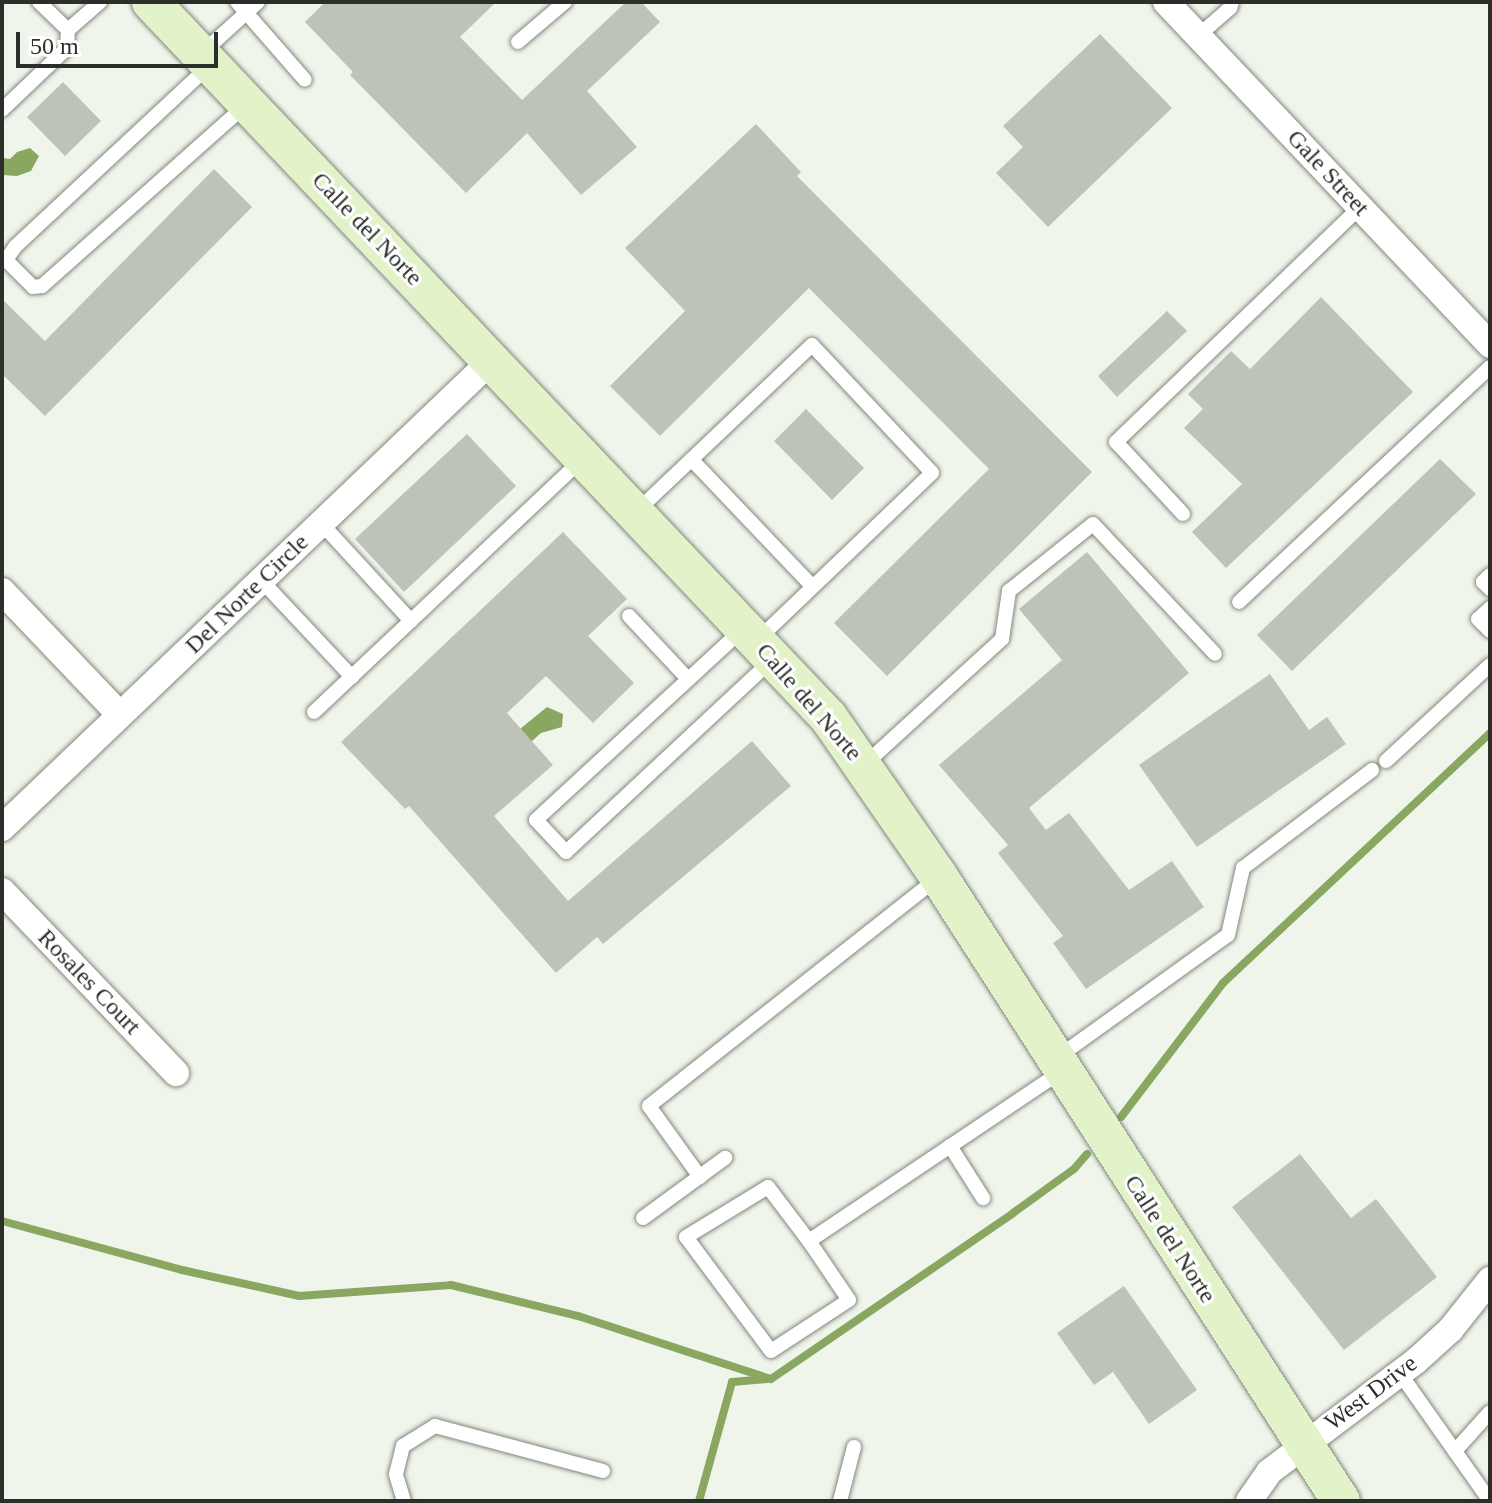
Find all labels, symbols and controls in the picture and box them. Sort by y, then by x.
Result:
scale bar [20,16,222,66]
text: 50 m [30,33,79,59]
street label: Gale Street [1281,124,1375,222]
street label: Calle del Norte [306,166,428,292]
street label: Del Norte Circle [179,528,315,660]
street label: Calle del Norte [750,637,868,767]
street label: Rosales Court [32,923,146,1041]
street label: Calle del Norte [1118,1170,1222,1308]
street label: West Drive [1319,1349,1423,1437]

